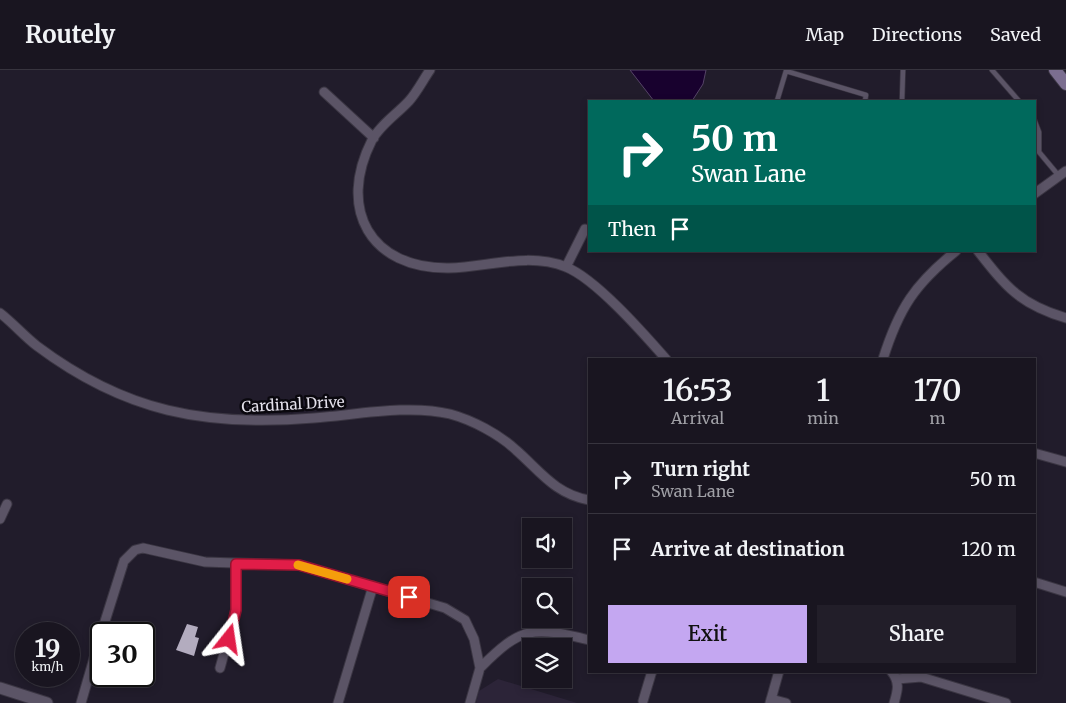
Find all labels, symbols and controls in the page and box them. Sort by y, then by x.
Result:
text: Routely [25,19,115,50]
text: Map [806,23,844,46]
text: Directions [872,23,962,46]
text: Saved [990,23,1041,46]
text: 50 m [691,117,778,161]
icon: right [608,120,673,185]
text: Swan Lane [691,160,806,188]
icon: arrive [666,215,694,243]
text: Then [608,217,656,241]
text: 16:53 [663,371,733,409]
text: 1 [816,371,830,409]
text: 170 [913,371,961,409]
street label: Cardinal Drive [241,392,345,416]
text: Arrival [671,408,724,428]
text: min [807,408,839,428]
text: m [929,408,945,428]
text: Turn right [651,457,750,481]
icon: right [608,465,636,493]
text: 50 m [970,467,1016,491]
text: Swan Lane [651,481,735,501]
map controls [522,518,572,688]
button: sound [522,518,572,568]
icon: arrive [608,535,636,563]
text: Arrive at destination [651,537,845,561]
text: 120 m [961,537,1016,561]
pin [388,576,430,618]
button: search [522,578,572,628]
icon: arrive [395,583,423,611]
button: Exit [608,605,807,663]
button: Share [817,605,1016,663]
position arrow [202,612,254,664]
speed limit sign: 30 [90,622,155,687]
text: 19 [35,632,60,664]
button: layers [522,638,572,688]
text: km/h [32,659,63,674]

